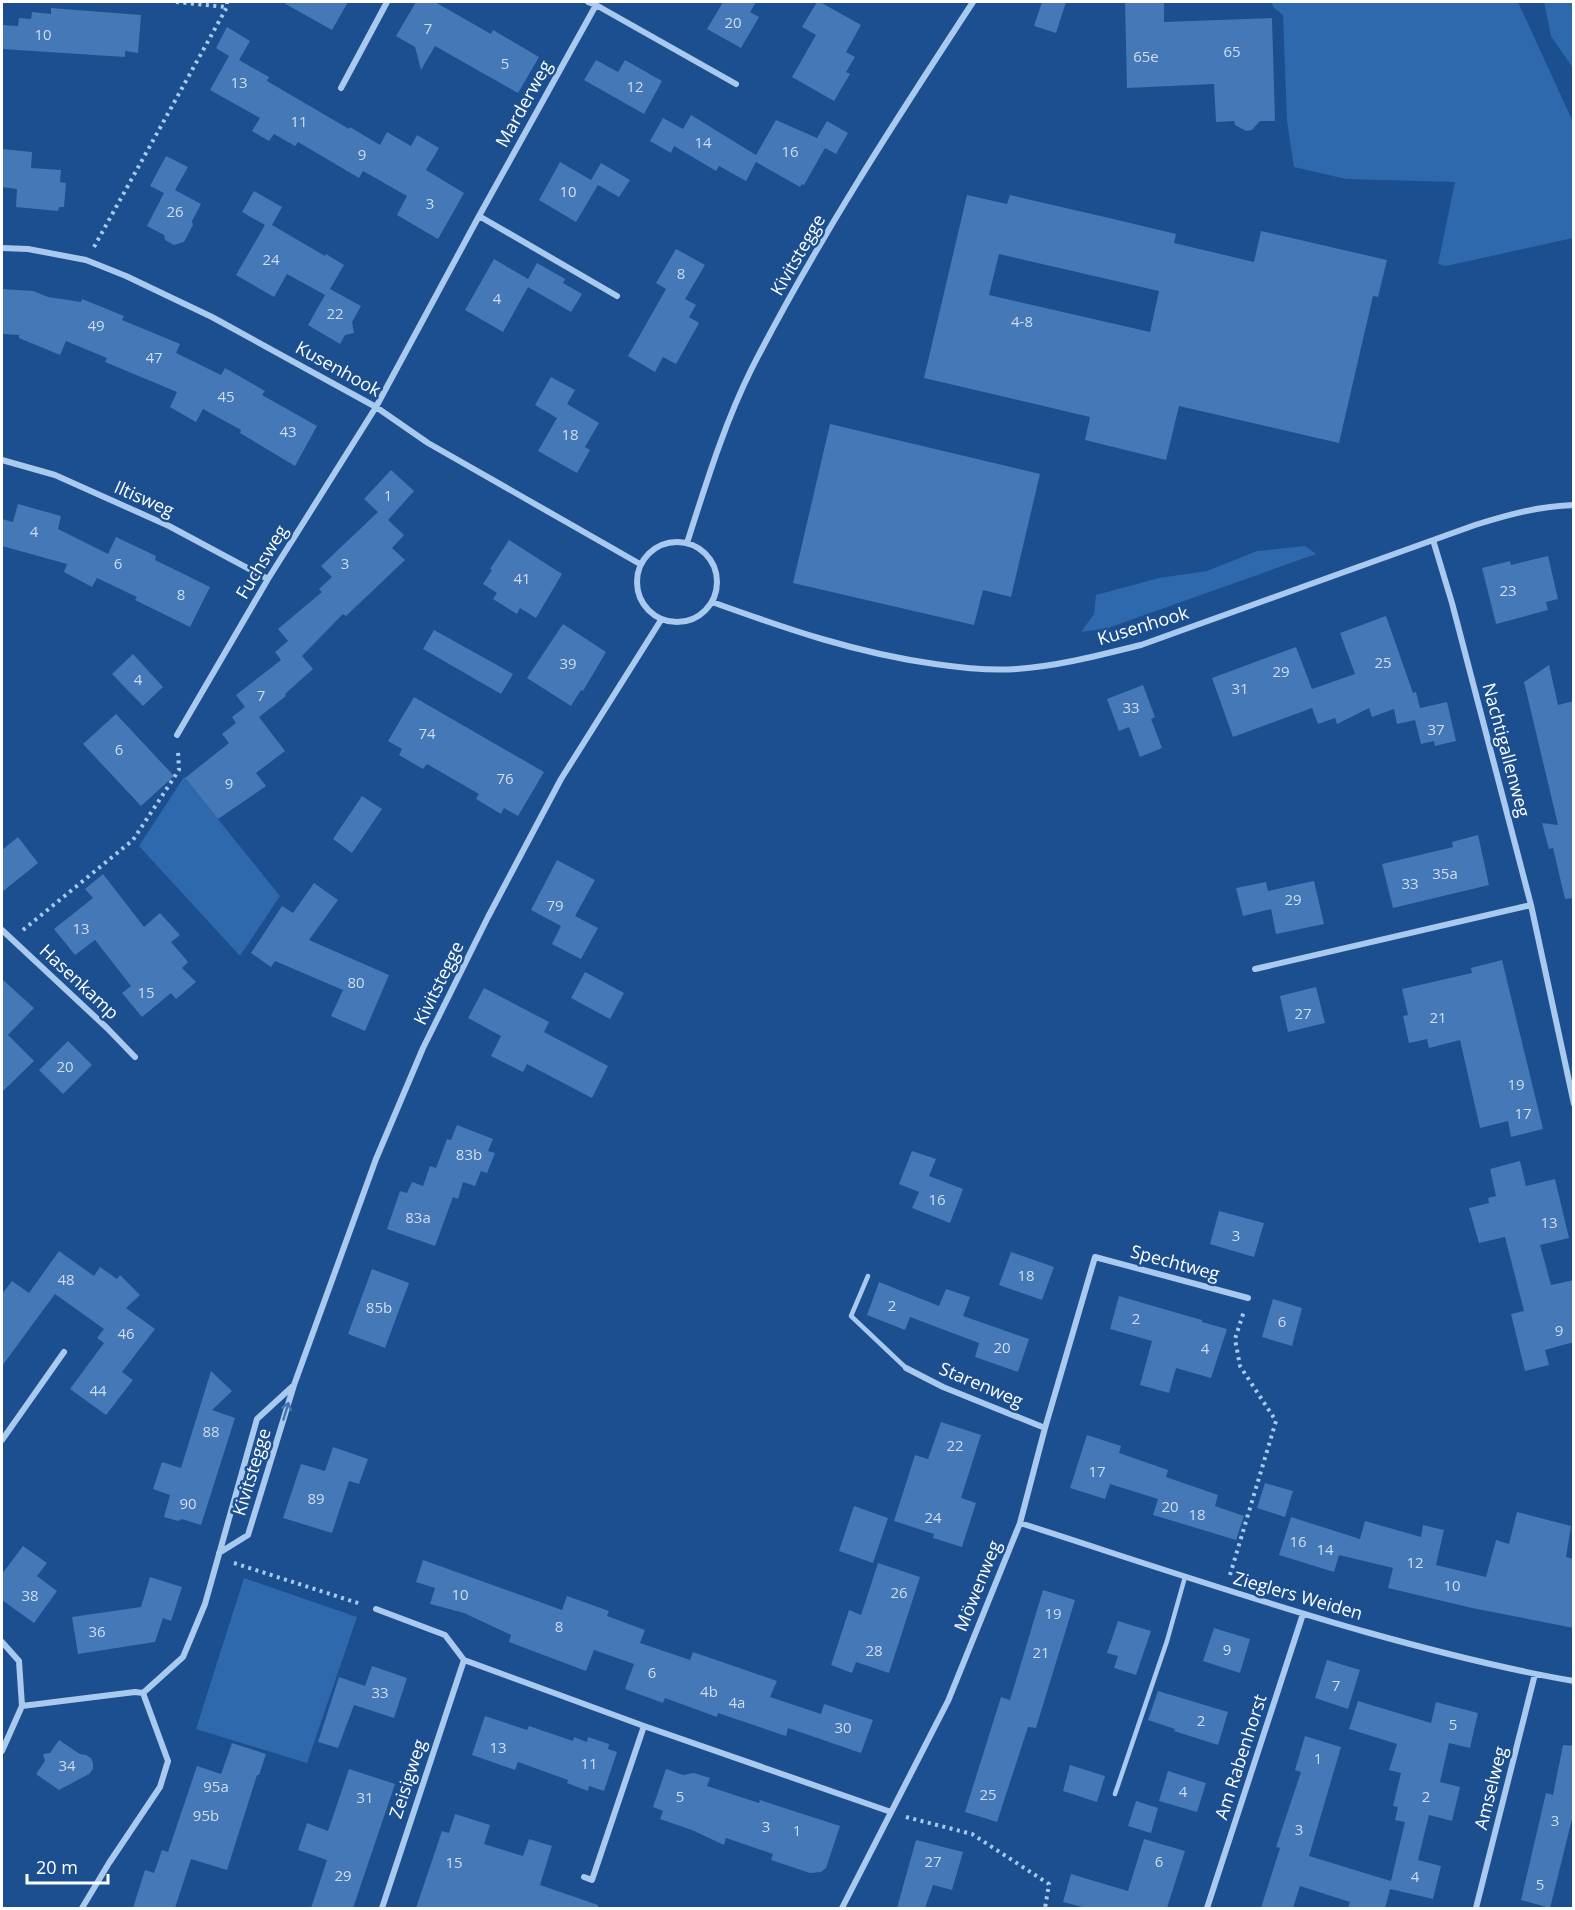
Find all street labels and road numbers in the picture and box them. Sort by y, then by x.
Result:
street label: Marderweg [489,56,557,151]
street label: Kivitstegge [764,209,830,300]
street label: Kusenhook [292,335,386,402]
street label: Iltisweg [111,474,178,522]
street label: Fuchsweg [230,520,293,603]
street label: Kusenhook [1094,600,1192,650]
street label: Nachtigallenweg [1478,680,1536,820]
street label: Kivitstegge [408,937,469,1028]
street label: Hasenkamp [35,938,124,1024]
street label: Spechtweg [1128,1239,1222,1285]
street label: Starenweg [936,1356,1027,1413]
street label: Kivitstegge [226,1425,276,1518]
street label: Möwenweg [948,1536,1006,1635]
street label: Zieglers Weiden [1231,1565,1366,1625]
street label: Am Rabenhorst [1209,1691,1272,1822]
street label: Zeisigweg [383,1736,431,1821]
street label: Amselweg [1468,1743,1512,1832]

